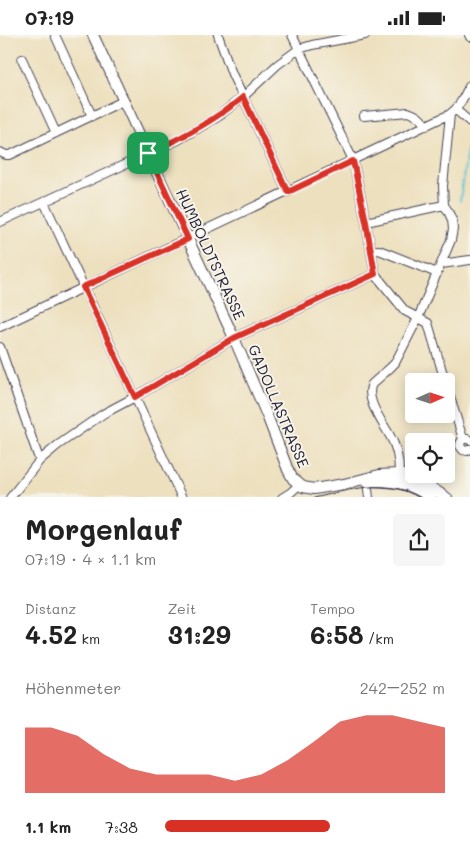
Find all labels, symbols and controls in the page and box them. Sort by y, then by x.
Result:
text: 07:19 [25,5,74,30]
pin [127,132,169,174]
icon: arrive [134,139,162,167]
street label: HUMBOLDTSTRASSE [172,185,250,323]
street label: GADOLLASTRASSE [244,341,314,471]
north arrow [405,373,455,423]
map controls [405,373,455,483]
button: locate [405,433,455,483]
text: Morgenlauf [25,511,181,547]
button: share [393,514,445,566]
text: 07:19 · 4 × 1.1 km [25,548,156,569]
text: Distanz [25,599,76,618]
text: Zeit [168,599,196,618]
text: Tempo [310,599,355,618]
text: 4.52 [25,618,77,650]
text: 31:29 [168,618,231,650]
text: 6:58 [310,618,363,650]
text: km [77,629,100,648]
text: /km [363,629,394,648]
text: Höhenmeter [25,677,121,698]
text: 242–252 m [360,677,445,698]
text: 1.1 km [25,816,71,837]
text: 7:38 [105,816,138,837]

